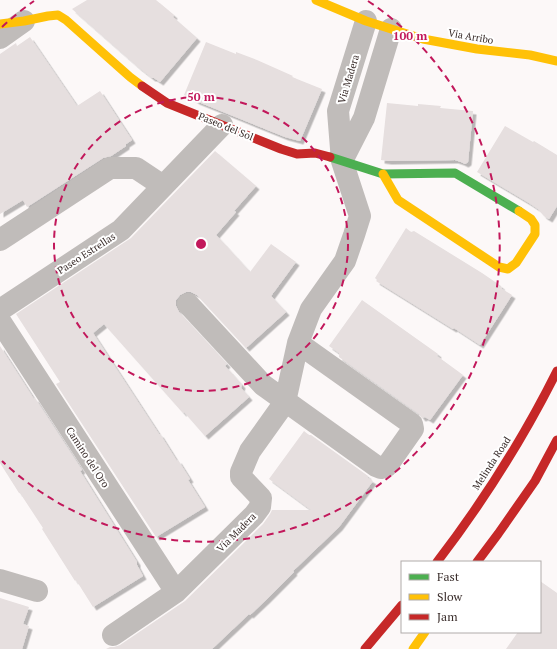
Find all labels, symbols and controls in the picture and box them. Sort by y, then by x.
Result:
street label: Via Arribo [447,26,495,47]
text: 100 m [393,28,427,43]
street label: Via Madera [335,53,362,105]
text: 50 m [187,89,215,104]
street label: Paseo del Sol [196,110,255,143]
street label: Paseo Estrellas [55,230,118,277]
centre of rings [194,237,208,251]
street label: Camino del Oro [63,424,112,490]
street label: Melinda Road [469,434,514,492]
street label: Via Madera [214,510,259,555]
legend [401,561,541,633]
text: Fast [437,569,460,584]
text: Slow [437,589,463,604]
text: Jam [437,609,458,624]

